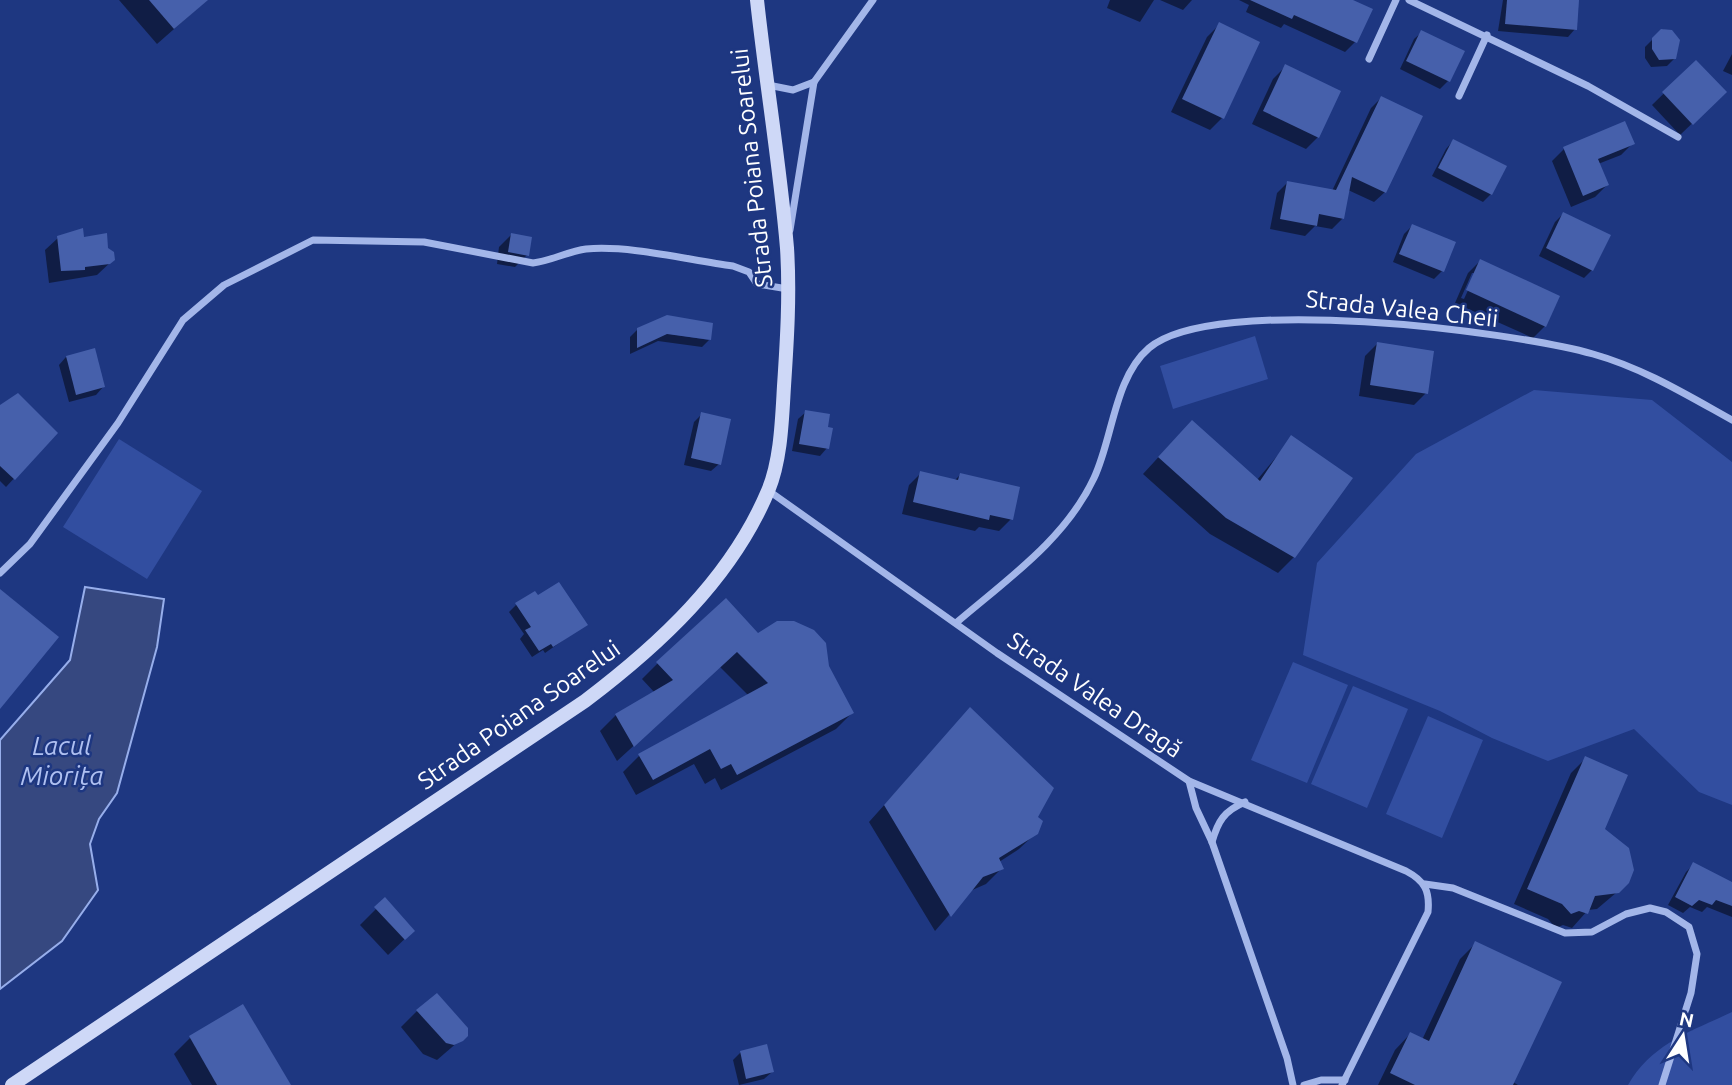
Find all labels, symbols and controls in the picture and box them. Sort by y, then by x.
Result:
street label: Strada Poiana Soarelui [726,47,777,289]
street label: Strada Valea Cheii [1305,285,1500,332]
street label: Strada Valea Dragă [1003,626,1188,763]
street label: Strada Poiana Soarelui [413,635,625,795]
water label: Lacul Miorița [20,731,104,790]
north arrow [1648,1001,1718,1071]
text: N [1677,1007,1696,1032]

